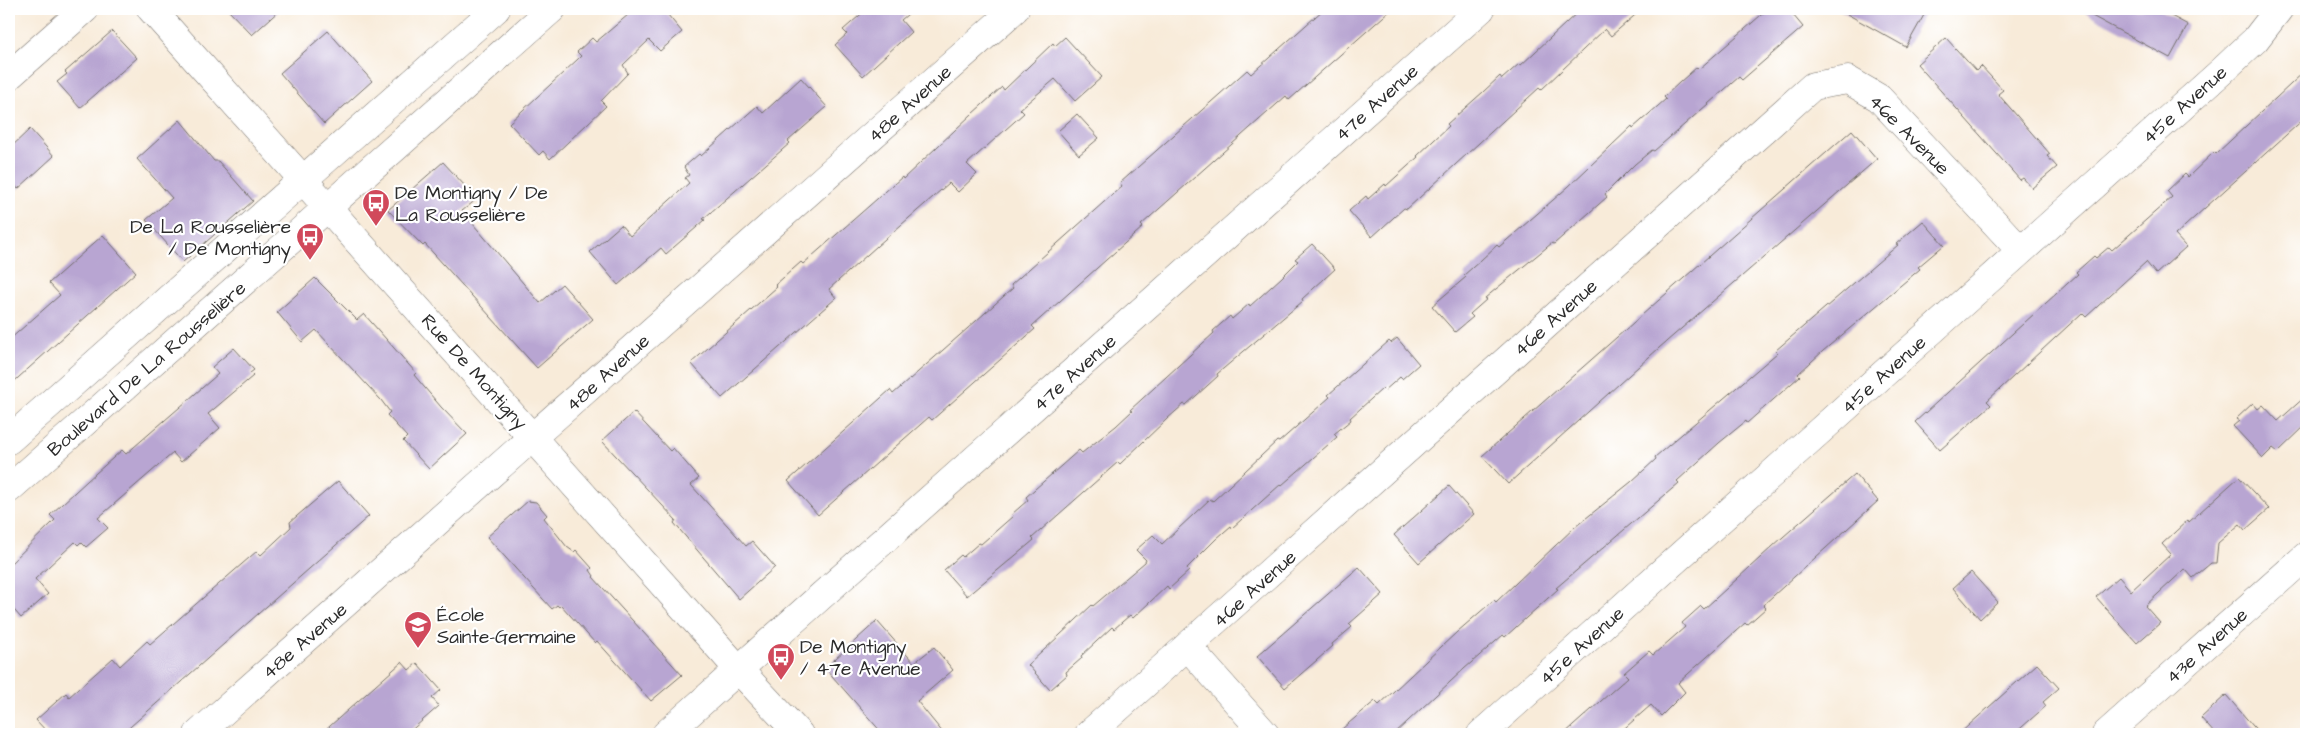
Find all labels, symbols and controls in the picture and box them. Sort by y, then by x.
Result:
street label: 47e Avenue [1329,58,1425,148]
street label: 48e Avenue [862,59,958,149]
street label: 45e Avenue [2137,60,2233,151]
street label: 46e Avenue [1862,89,1955,182]
place label: De Montigny / De La Rousselière [395,180,548,229]
bus stop icon: De Montigny / De La Rousselière [361,188,391,227]
place label: De La Rousselière / De Montigny [130,214,292,264]
bus stop icon: De La Rousselière / De Montigny [295,222,325,261]
street label: 46e Avenue [1508,273,1604,363]
street label: Boulevard De La Rousselière [42,275,252,463]
street label: Rue De Montigny [414,308,534,437]
street label: 48e Avenue [560,328,656,418]
street label: 47e Avenue [1027,328,1123,418]
street label: 45e Avenue [1836,330,1932,421]
street label: 46e Avenue [1207,544,1303,634]
street label: 48e Avenue [257,597,353,686]
street label: 45e Avenue [1534,601,1630,692]
place label: École Sainte-Germaine [437,602,576,651]
street label: 43e Avenue [2160,602,2254,690]
school or university icon: École Sainte-Germaine [403,610,433,649]
place label: De Montigny / 47e Avenue [800,634,921,683]
bus stop icon: De Montigny / 47e Avenue [766,642,796,681]

